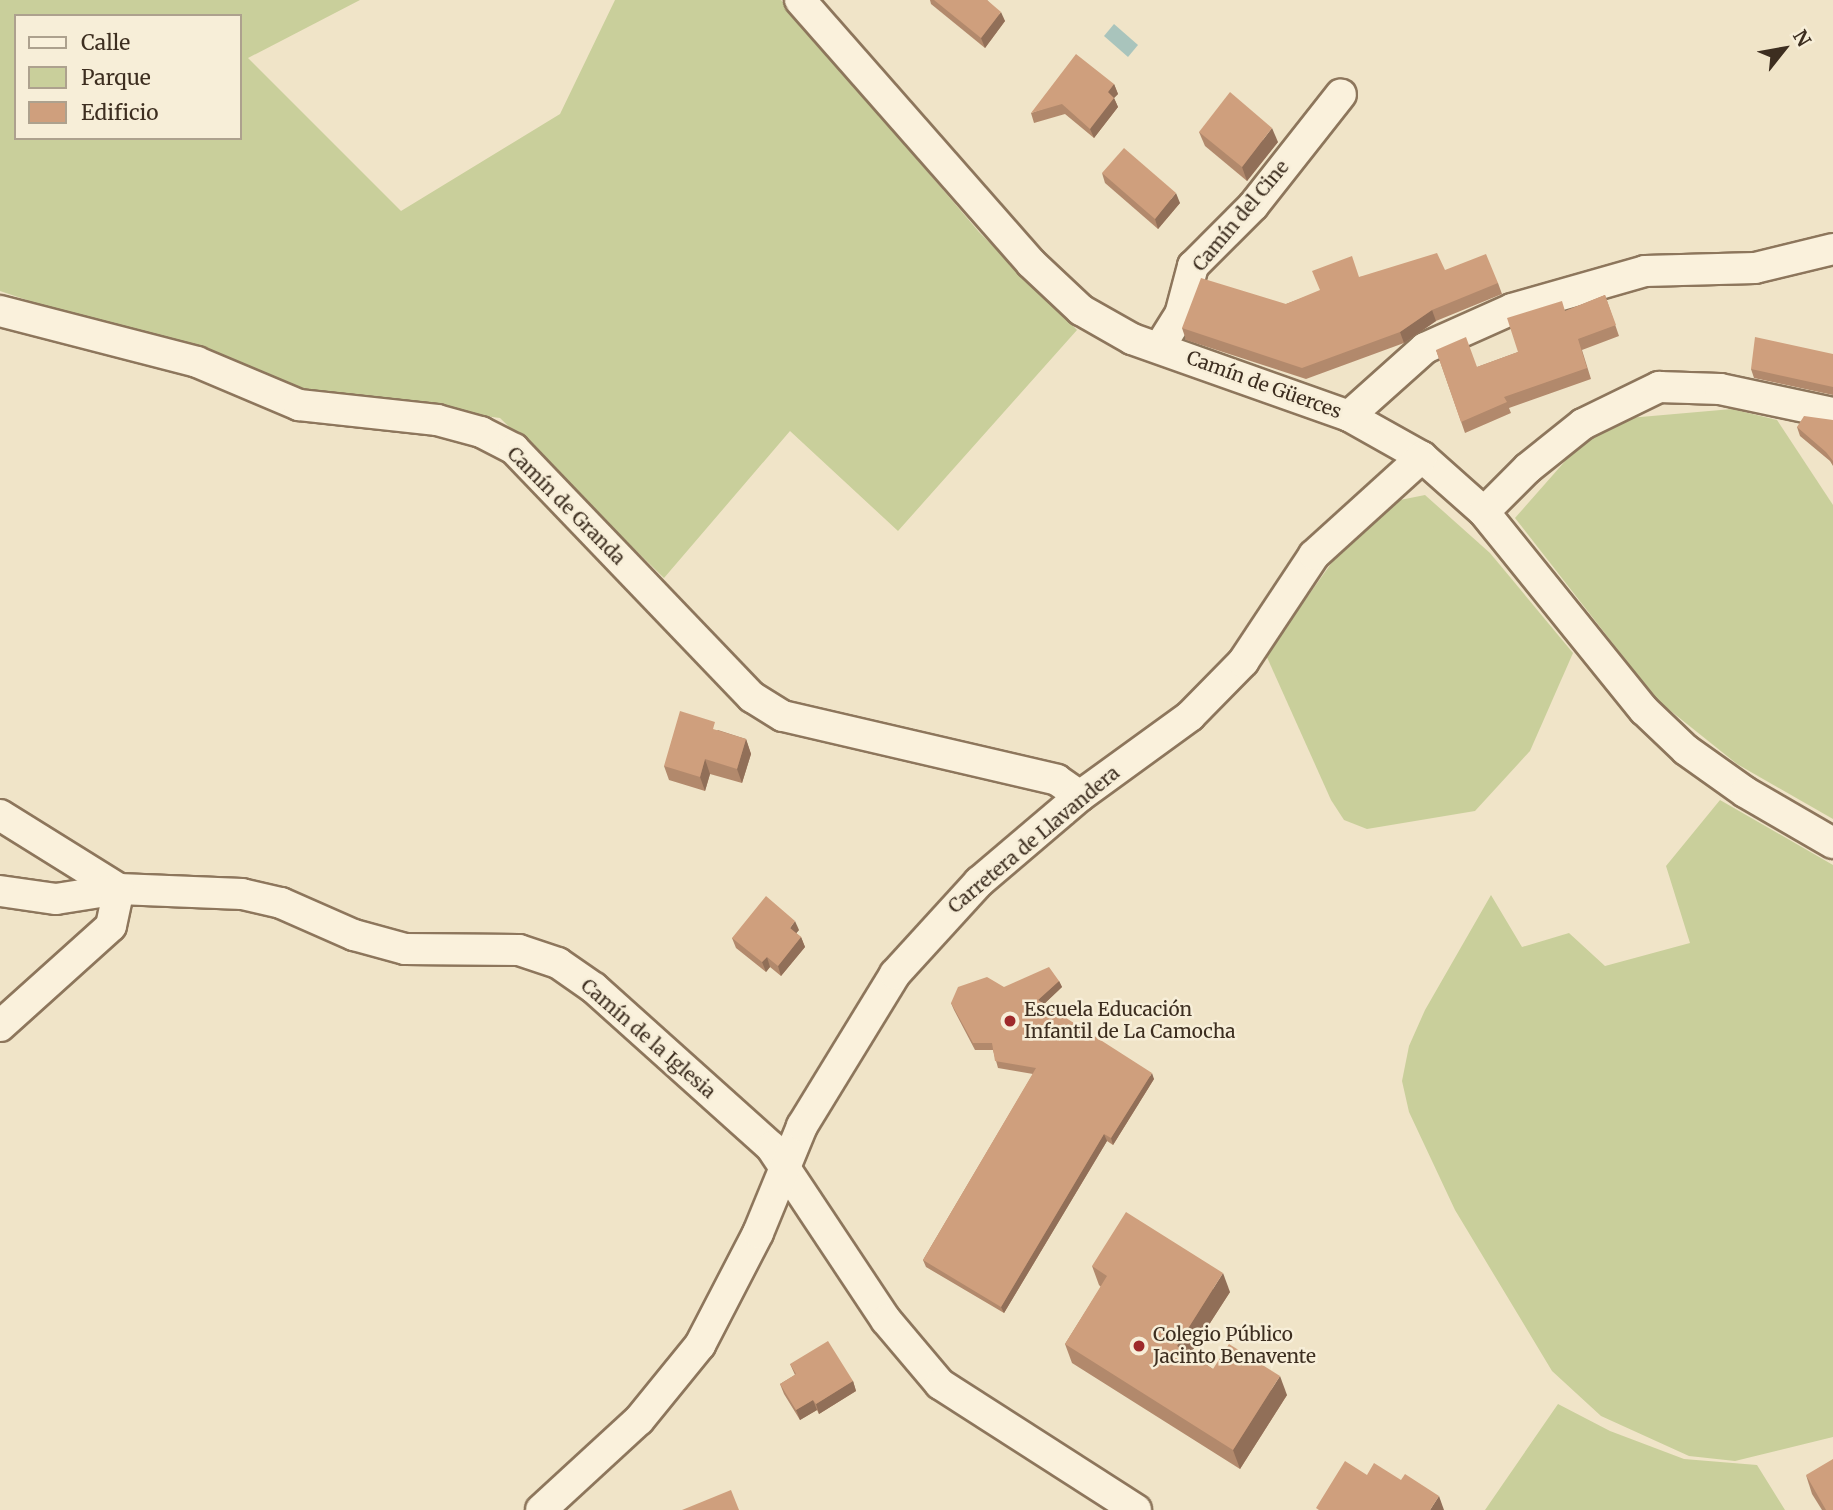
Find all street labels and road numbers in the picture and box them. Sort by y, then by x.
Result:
street label: Camín del Cine [1188,156,1294,276]
street label: Camín de Güerces [1183,346,1345,424]
street label: Camín de Granda [502,442,630,570]
street label: Carretera de Llavandera [944,762,1124,918]
street label: Camín de la Iglesia [576,974,720,1104]

